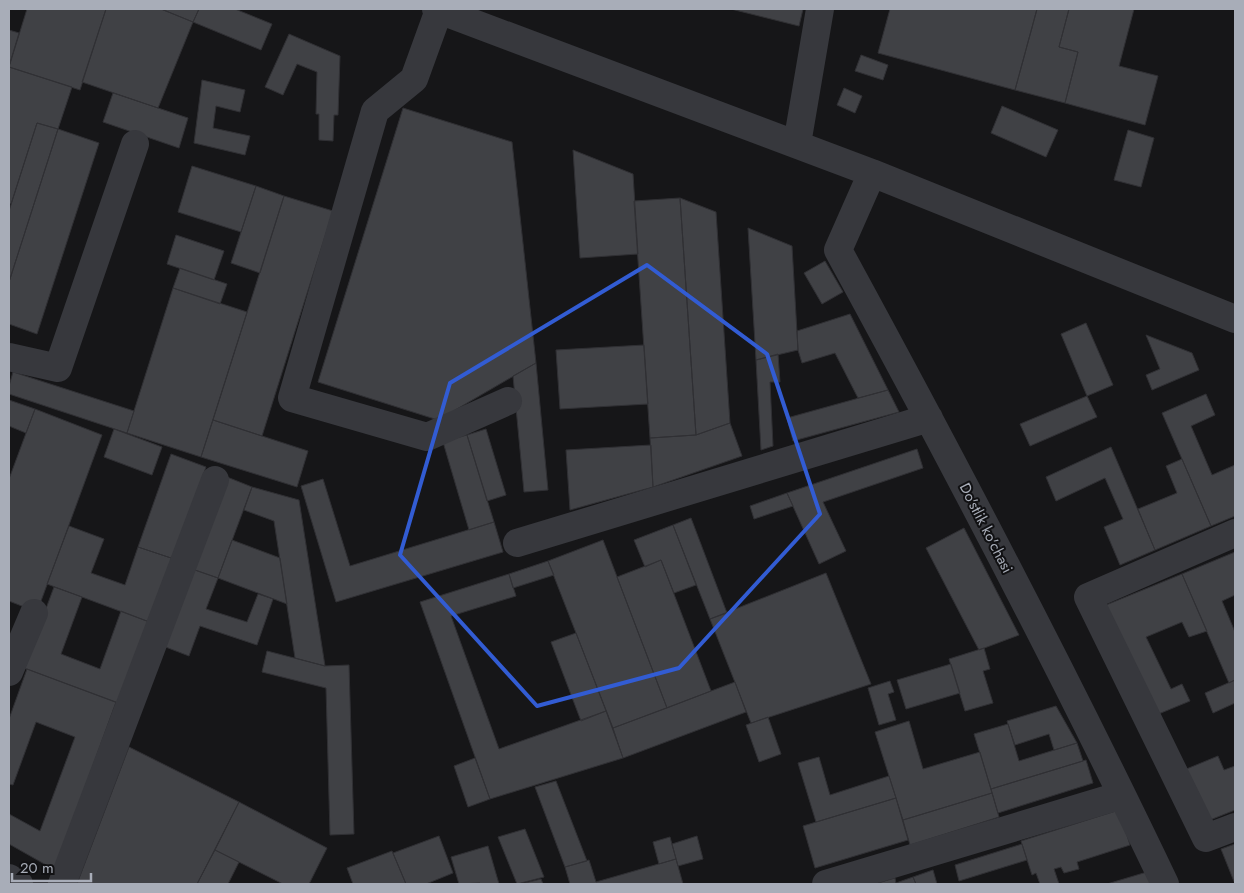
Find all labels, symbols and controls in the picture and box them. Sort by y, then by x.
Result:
street label: Do'stlik ko'chasi [954,479,1018,577]
scale bar [12,850,91,882]
text: 20 m [20,857,54,879]

